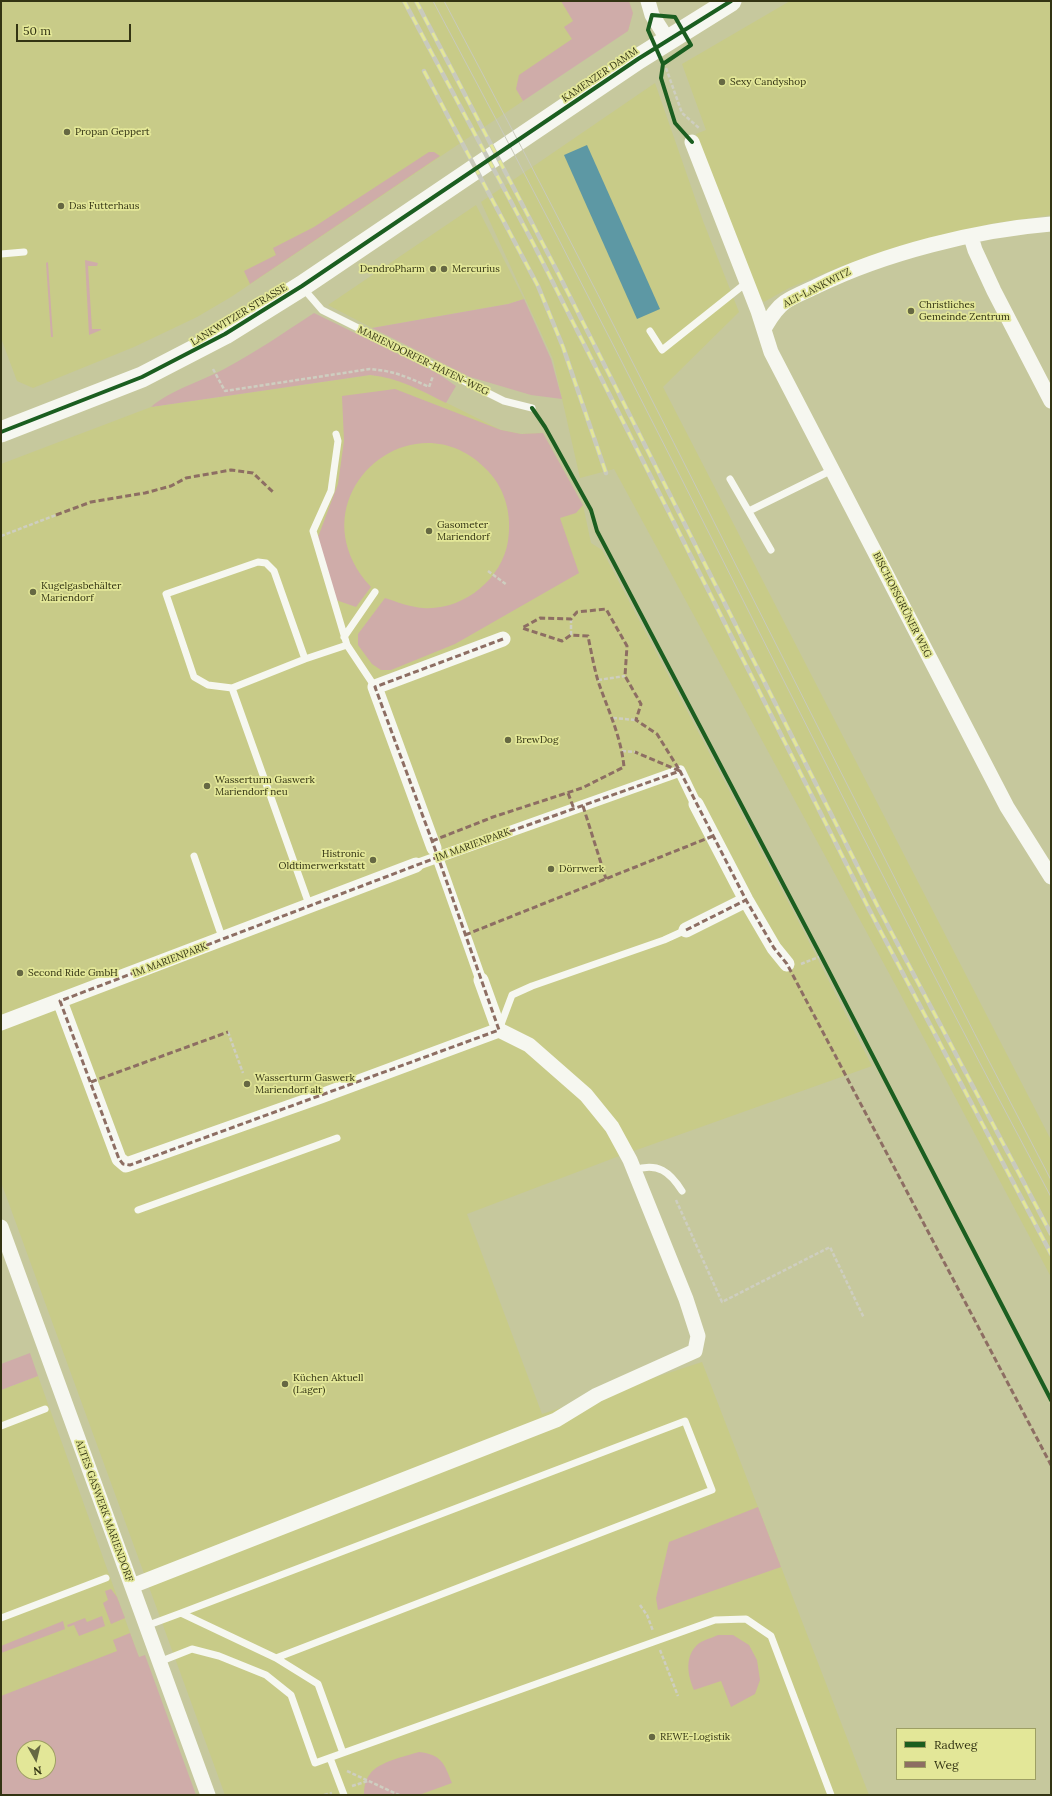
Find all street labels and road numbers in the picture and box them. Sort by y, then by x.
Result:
street label: KAMENZER DAMM [560,45,640,105]
street label: ALT-LANKWITZ [781,266,853,310]
street label: LANKWITZER STRASSE [189,281,289,349]
street label: MARIENDORFER-HAFEN-WEG [355,324,491,398]
street label: BISCHOFSGRÜNER WEG [870,550,934,660]
street label: IM MARIENPARK [434,826,512,864]
street label: IM MARIENPARK [131,940,209,980]
street label: ALTES GASWERK MARIENDORF [73,1439,135,1583]

